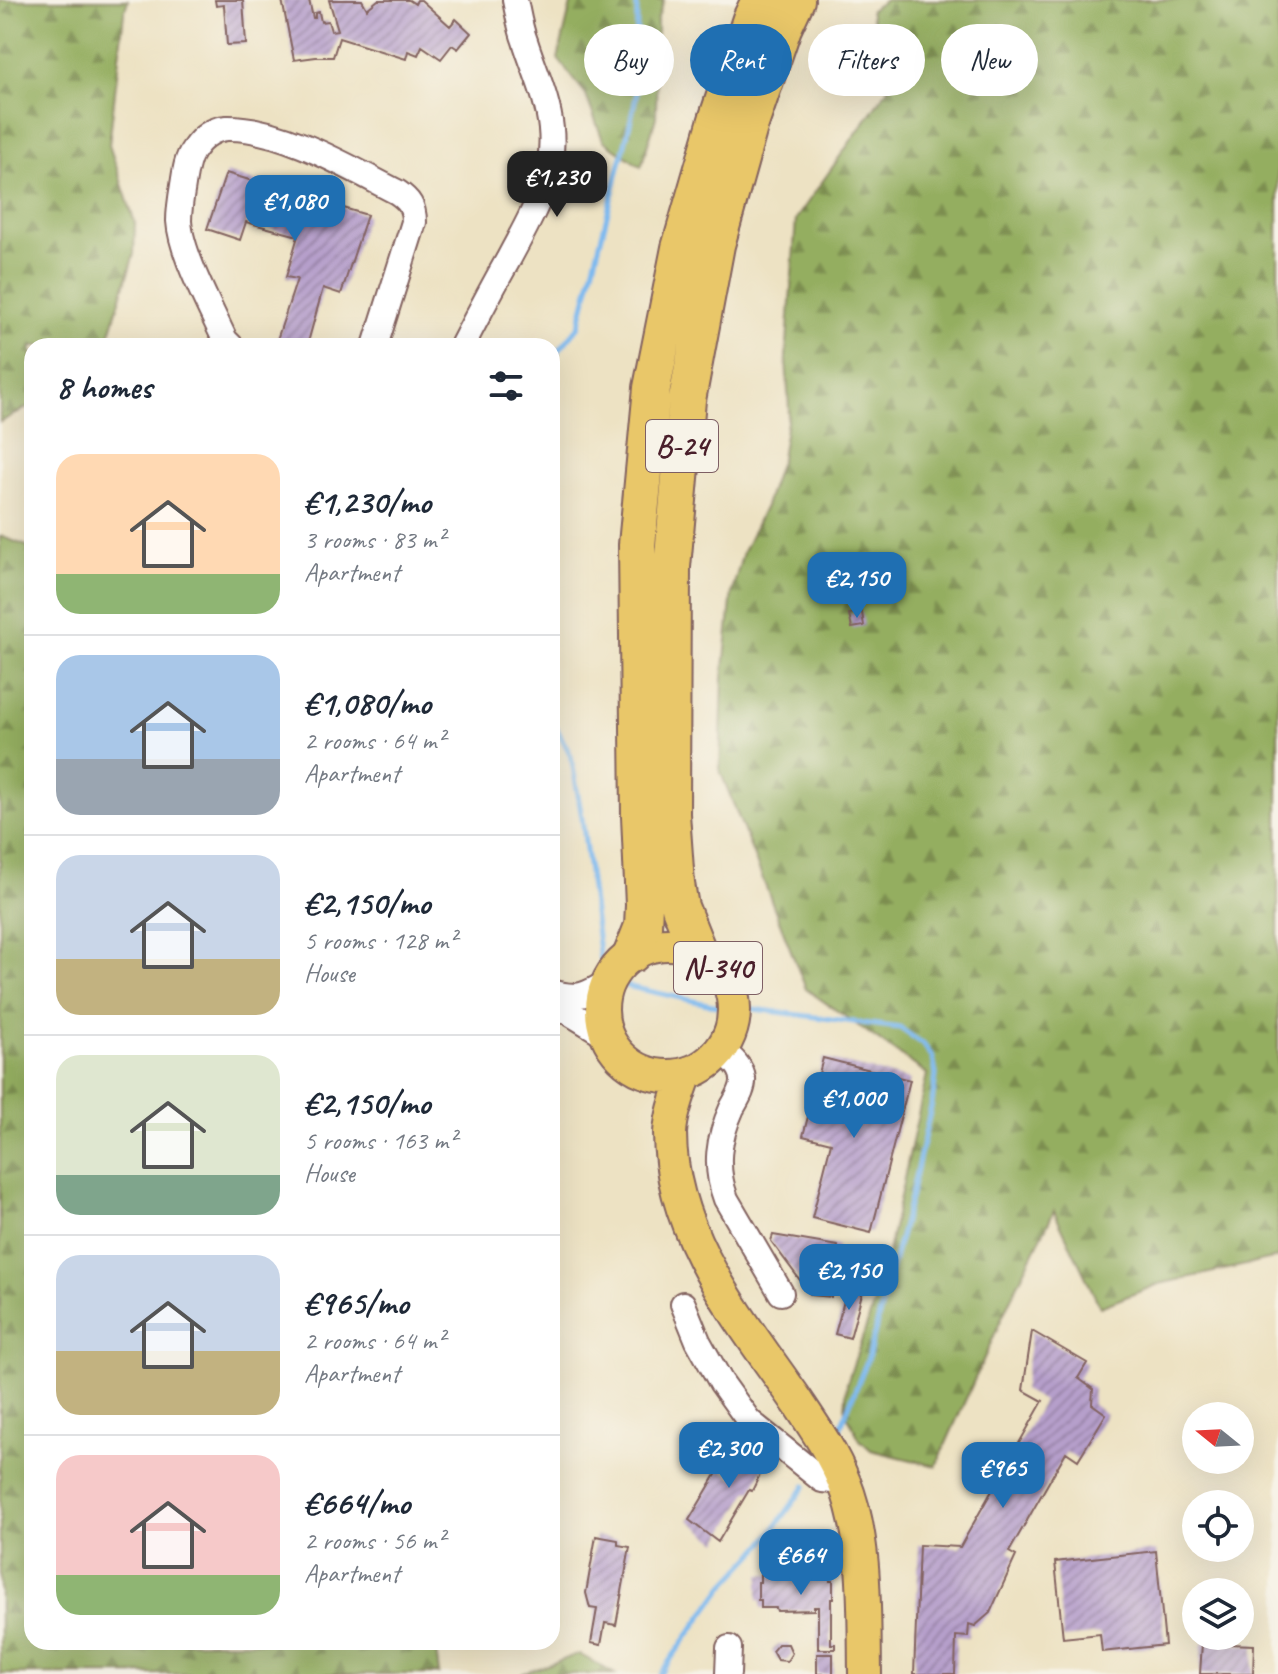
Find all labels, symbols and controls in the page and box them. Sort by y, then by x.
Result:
chip: Buy [584,24,674,96]
chip: Rent [690,24,792,96]
chip: Filters [808,24,925,96]
chip: New [941,24,1038,96]
pin: €1,230 [492,151,622,219]
text: €1,230 [525,160,589,193]
pin: €1,080 [230,175,360,243]
text: €1,080 [263,184,327,217]
icon: filters [484,364,528,408]
text: 8 homes [56,365,152,408]
road number: B-24 [646,420,718,472]
text: €1,230/mo [304,480,431,523]
icon: home [120,486,216,582]
text: 3 rooms · 83 m² [304,523,445,556]
pin: €2,150 [792,552,922,620]
text: Apartment [304,556,400,589]
text: €2,150 [825,561,889,594]
text: €1,080/mo [304,681,431,724]
icon: home [120,687,216,783]
text: 2 rooms · 64 m² [304,724,445,757]
text: Apartment [304,757,400,790]
text: €2,150/mo [304,881,430,924]
icon: home [120,887,216,983]
text: 5 rooms · 128 m² [304,924,456,957]
road number: N-340 [674,942,762,994]
text: House [304,957,355,990]
pin: €1,000 [789,1072,919,1140]
text: €2,150/mo [304,1081,430,1124]
text: €1,000 [822,1081,886,1114]
icon: home [120,1087,216,1183]
text: 5 rooms · 163 m² [304,1124,456,1157]
text: House [304,1157,355,1190]
pin: €2,150 [784,1244,914,1312]
text: €2,150 [817,1253,881,1286]
text: €965/mo [304,1281,409,1324]
icon: home [120,1287,216,1383]
text: 2 rooms · 64 m² [304,1324,445,1357]
text: Apartment [304,1357,400,1390]
north arrow [1182,1402,1254,1474]
map controls [1182,1402,1254,1650]
pin: €2,300 [664,1422,794,1490]
text: €2,300 [697,1431,761,1464]
pin: €965 [956,1442,1050,1510]
text: €965 [980,1451,1026,1484]
text: €664/mo [304,1481,410,1524]
icon: home [120,1487,216,1583]
button: locate [1182,1490,1254,1562]
text: 2 rooms · 56 m² [304,1524,445,1557]
pin: €664 [754,1529,848,1597]
text: €664 [777,1538,825,1571]
text: Apartment [304,1557,400,1590]
button: layers [1182,1578,1254,1650]

